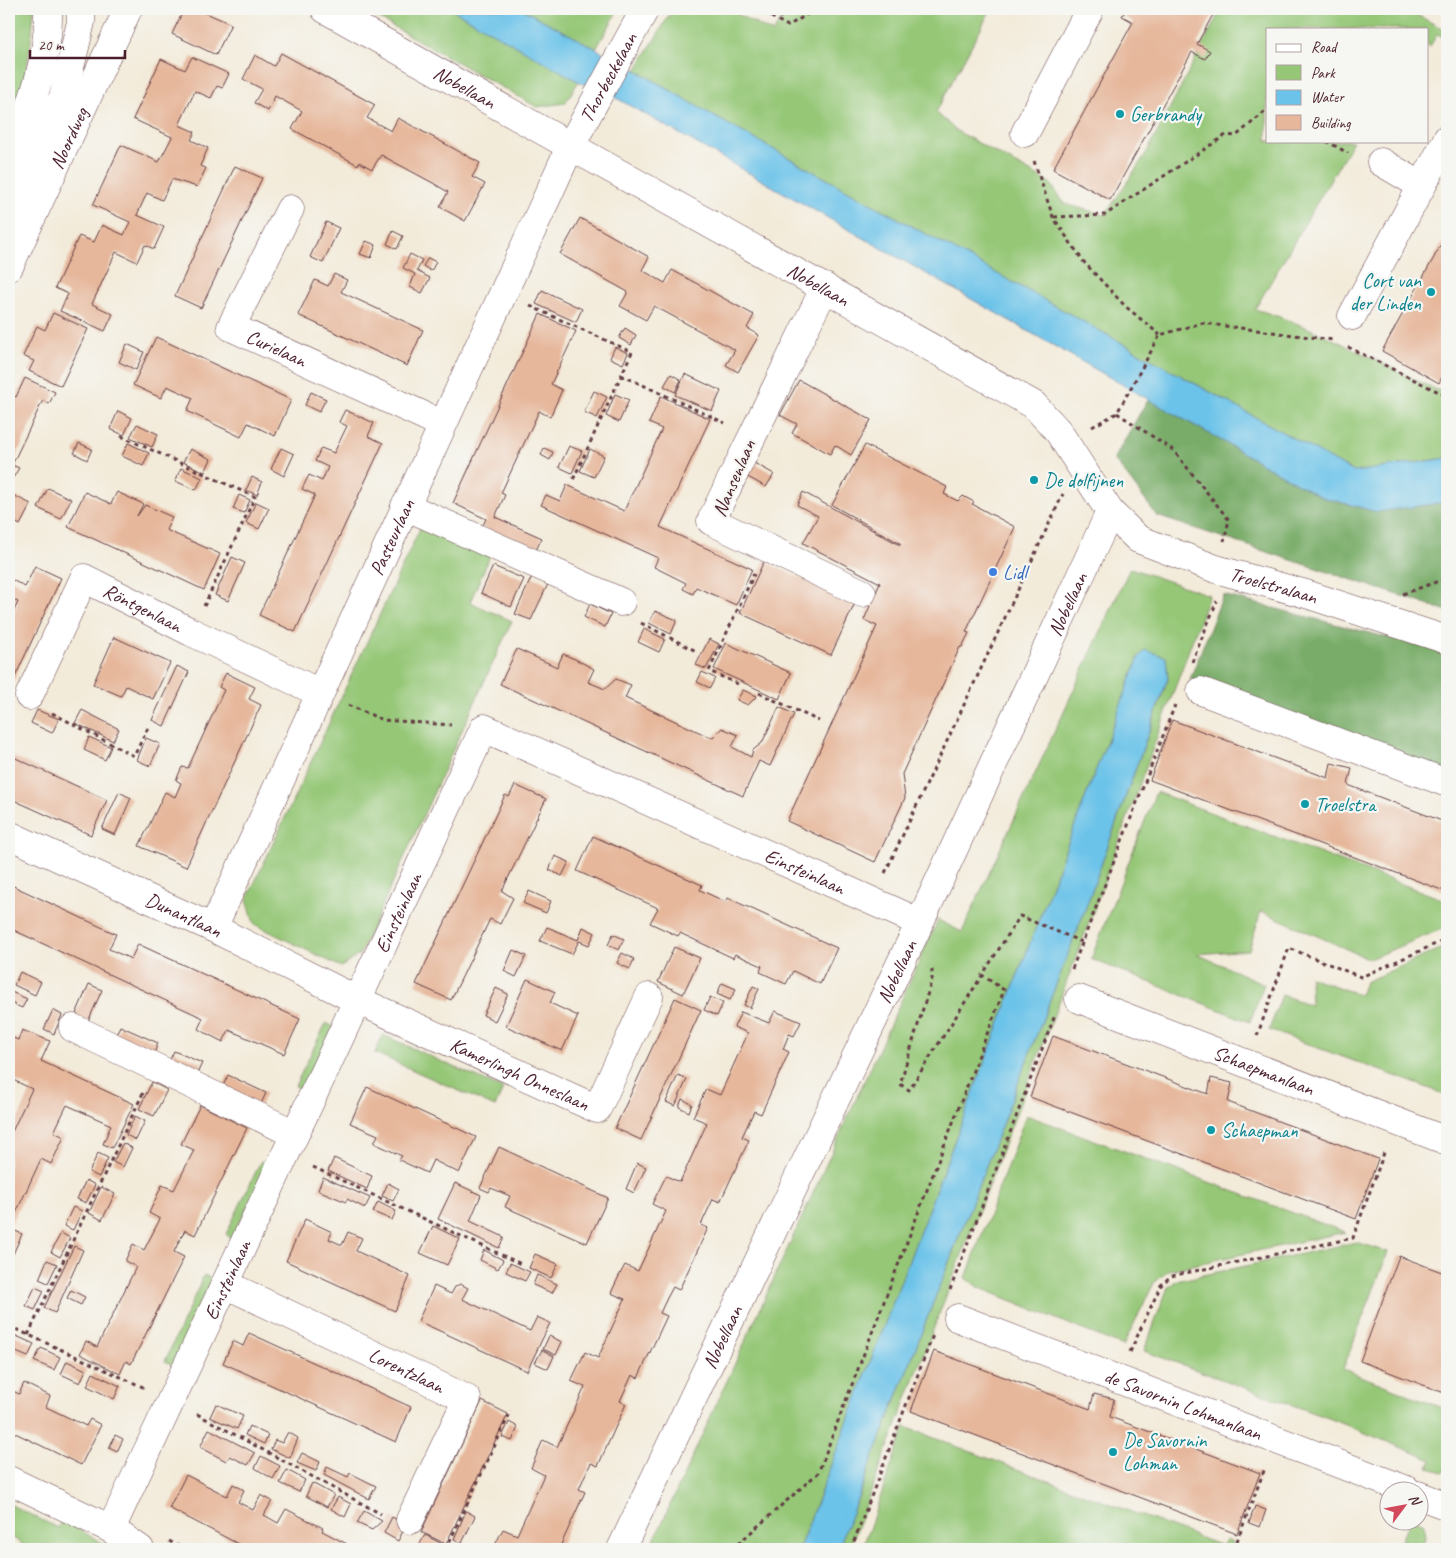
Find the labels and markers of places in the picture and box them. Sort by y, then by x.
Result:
place label: Gerbrandy [1130,102,1203,127]
marker: Gerbrandy [1114,108,1126,120]
place label: Cort van der Linden [1350,268,1422,316]
marker: Cort van der Linden [1425,286,1437,298]
place label: De dolfijnen [1044,468,1124,493]
marker: De dolfijnen [1028,474,1040,486]
place label: Lidl [1003,560,1030,585]
marker: Lidl [987,566,999,578]
place label: Troelstra [1315,792,1377,817]
marker: Troelstra [1299,798,1311,810]
place label: Schaepman [1221,1118,1299,1143]
marker: Schaepman [1205,1124,1217,1136]
place label: De Savornin Lohman [1123,1428,1207,1476]
marker: De Savornin Lohman [1107,1446,1119,1458]

